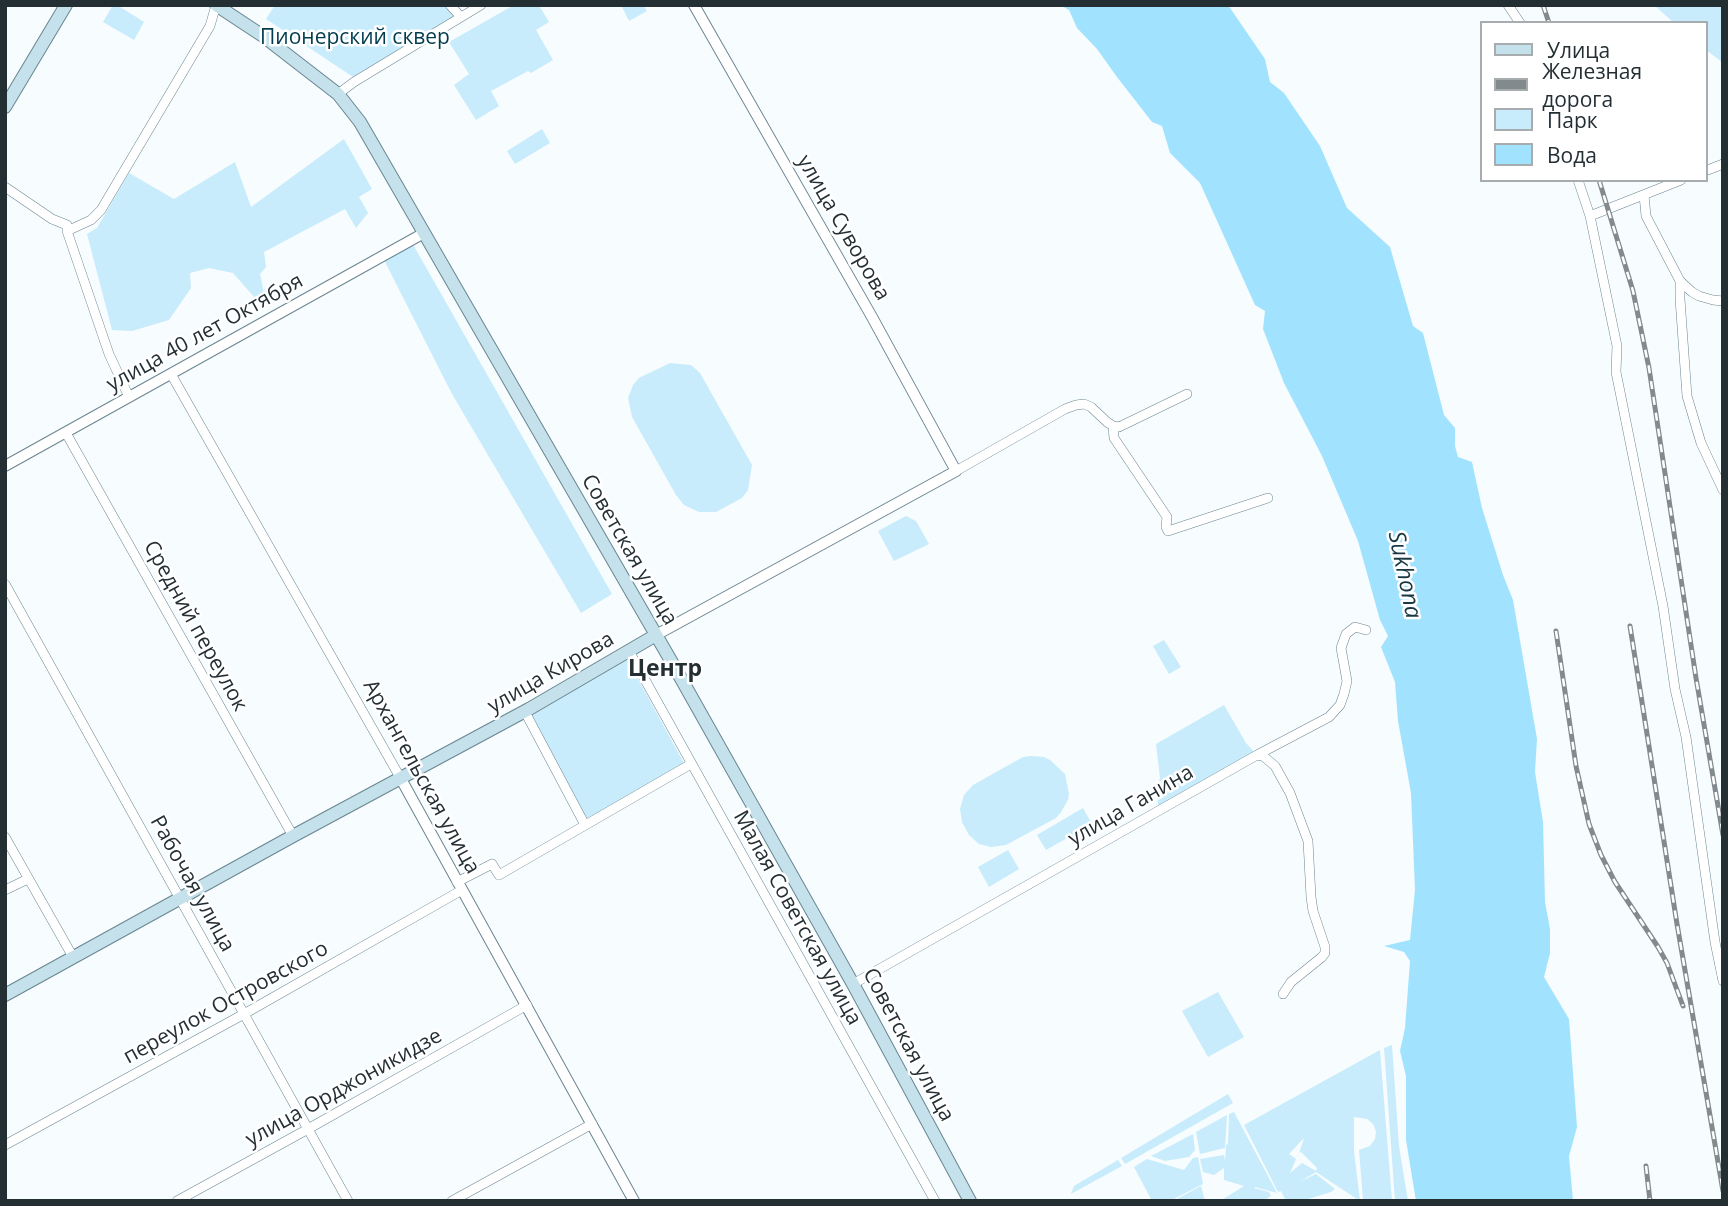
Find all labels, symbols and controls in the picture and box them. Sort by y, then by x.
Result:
legend [1480,21,1707,182]
park label: Пионерский сквер [260,25,450,51]
text: Улица [1547,36,1610,64]
text: Железная дорога [1542,57,1642,113]
text: Парк [1547,106,1598,134]
text: Вода [1547,141,1597,169]
street label: улица Суворова [791,151,895,305]
street label: улица 40 лет Октября [102,269,308,397]
street label: Советская улица [576,470,682,630]
water label: Sukhona [1381,529,1427,621]
street label: Средний переулок [138,536,252,716]
street label: улица Кирова [483,627,619,719]
district label: Центр [628,655,702,683]
street label: Архангельская улица [357,676,485,878]
street label: улица Ганина [1064,760,1198,852]
street label: Малая Советская улица [727,806,867,1030]
street label: Рабочая улица [144,812,240,956]
street label: переулок Островского [119,936,333,1070]
street label: Советская улица [857,964,959,1126]
street label: улица Орджоникидзе [242,1024,446,1152]

